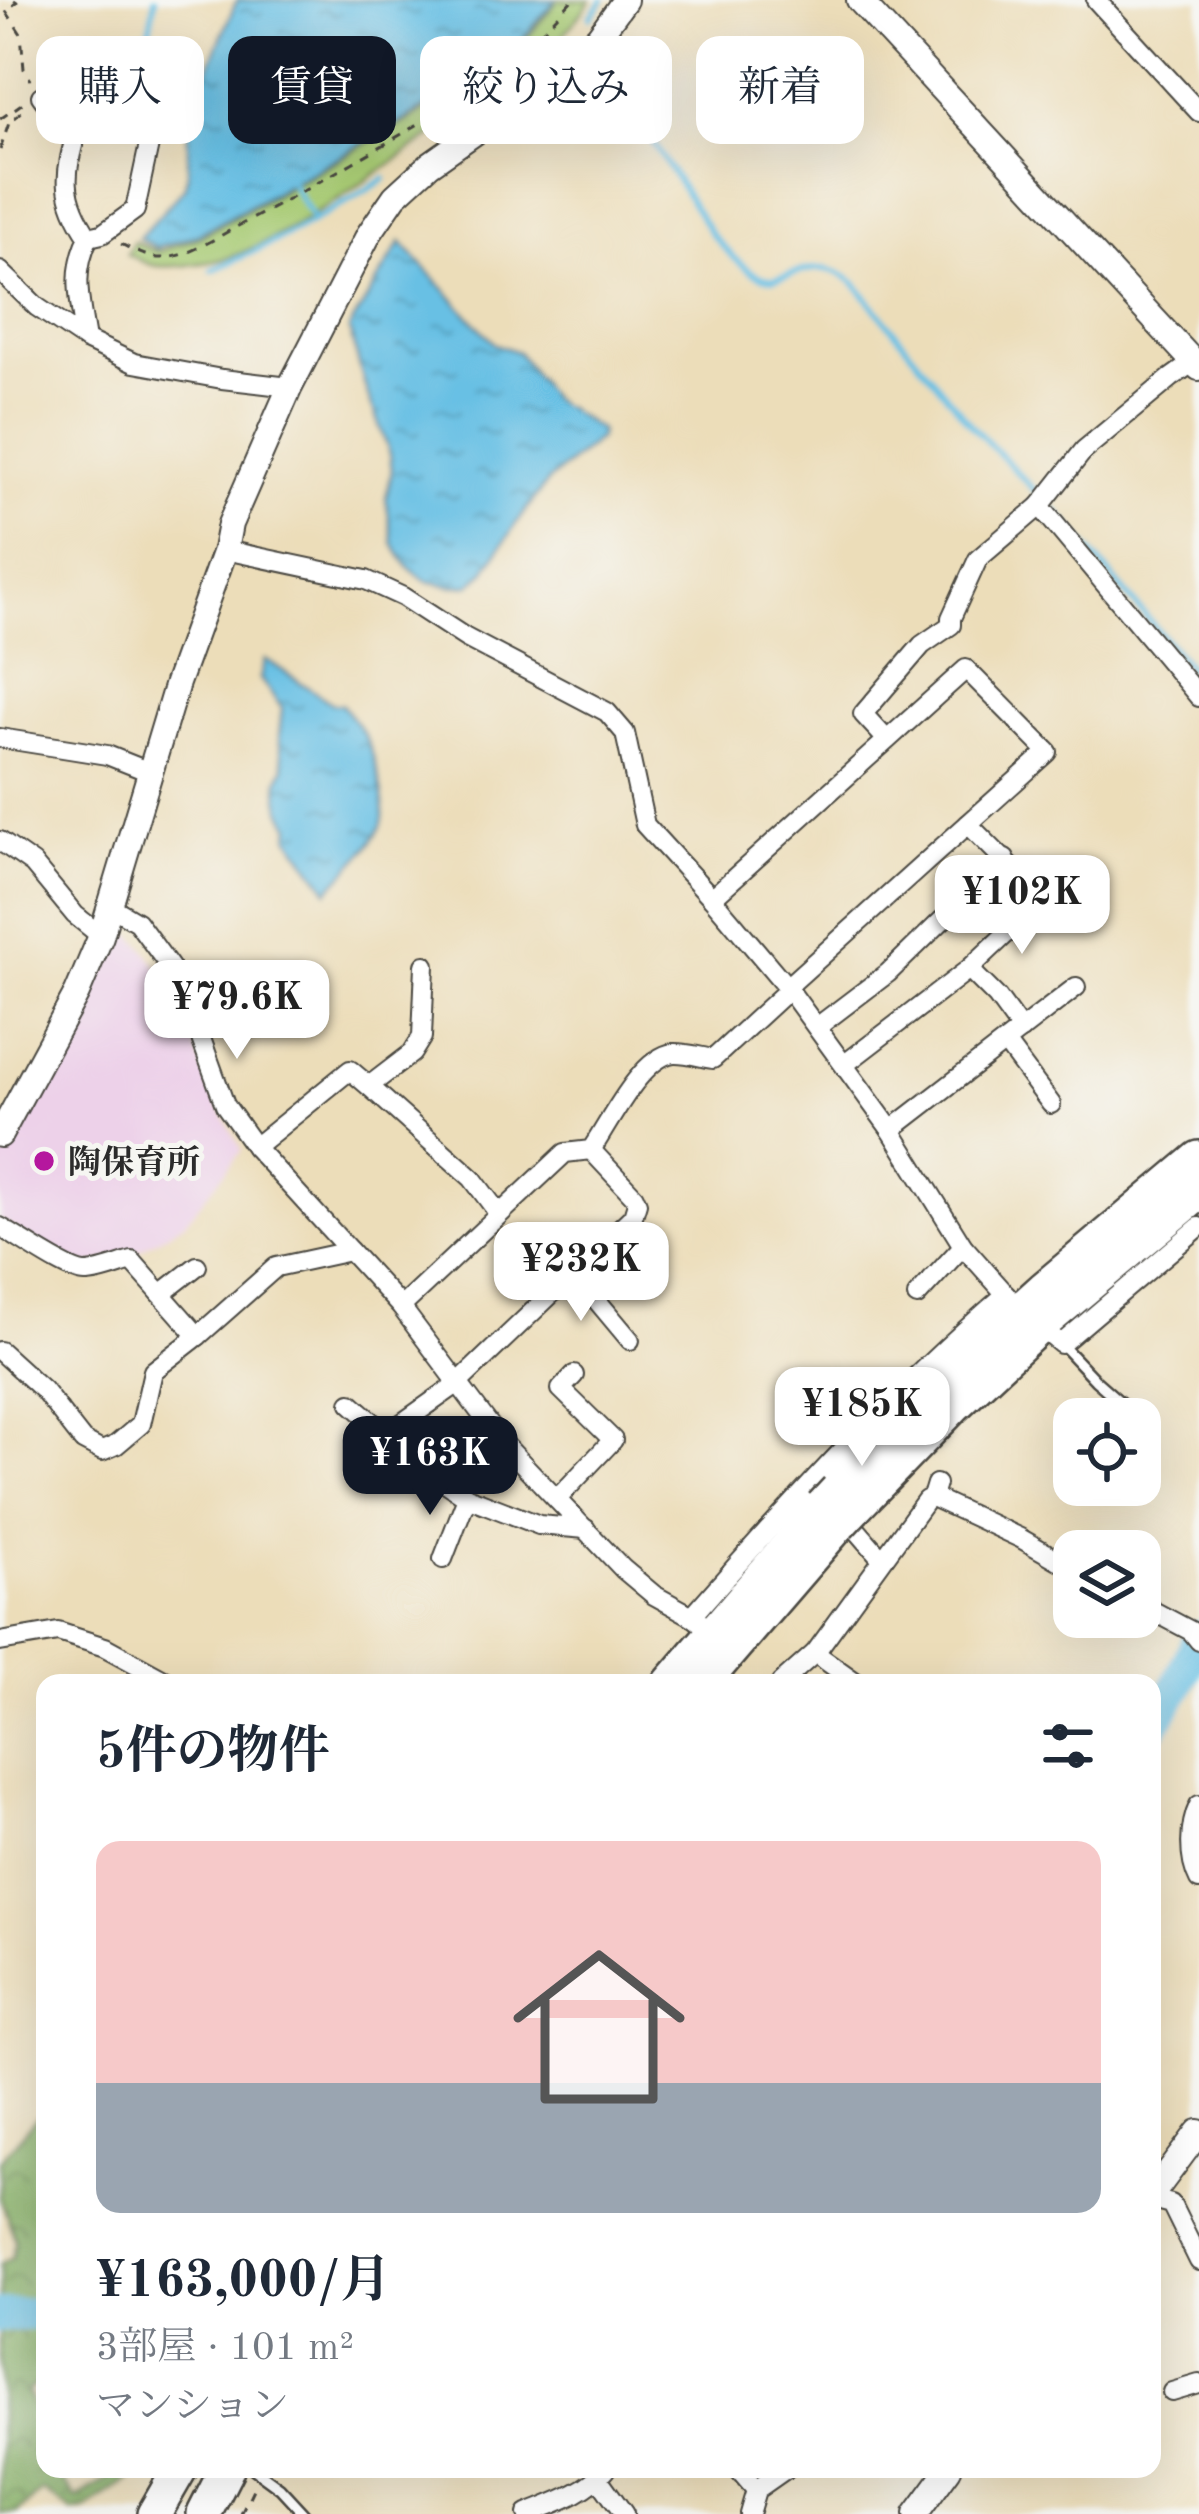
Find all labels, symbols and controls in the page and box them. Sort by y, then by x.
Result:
chip: 購入 [36,36,204,144]
chip: 賃貸 [228,36,396,144]
chip: 絞り込み [420,36,672,144]
chip: 新着 [696,36,864,144]
pin: ¥102K [938,855,1106,957]
text: ¥102K [962,874,1082,913]
pin: ¥79.6K [139,960,335,1062]
text: ¥79.6K [171,979,303,1018]
place label: 陶保育所 [68,1144,200,1181]
marker: 陶保育所 [31,1148,57,1174]
pin: ¥232K [497,1222,665,1324]
text: ¥232K [521,1241,641,1280]
pin: ¥185K [778,1367,946,1469]
text: ¥185K [802,1386,922,1425]
map controls [1053,1398,1161,1638]
button: locate [1053,1398,1161,1506]
pin: ¥163K [346,1416,514,1518]
text: ¥163K [370,1435,490,1474]
button: layers [1053,1530,1161,1638]
icon: filters [1035,1713,1101,1779]
text: 5件の物件 [96,1728,330,1779]
icon: home [491,1919,707,2135]
text: ¥163,000/月 [96,2257,391,2308]
text: 3部屋 · 101 m² [96,2329,354,2368]
text: マンション [96,2388,289,2427]

